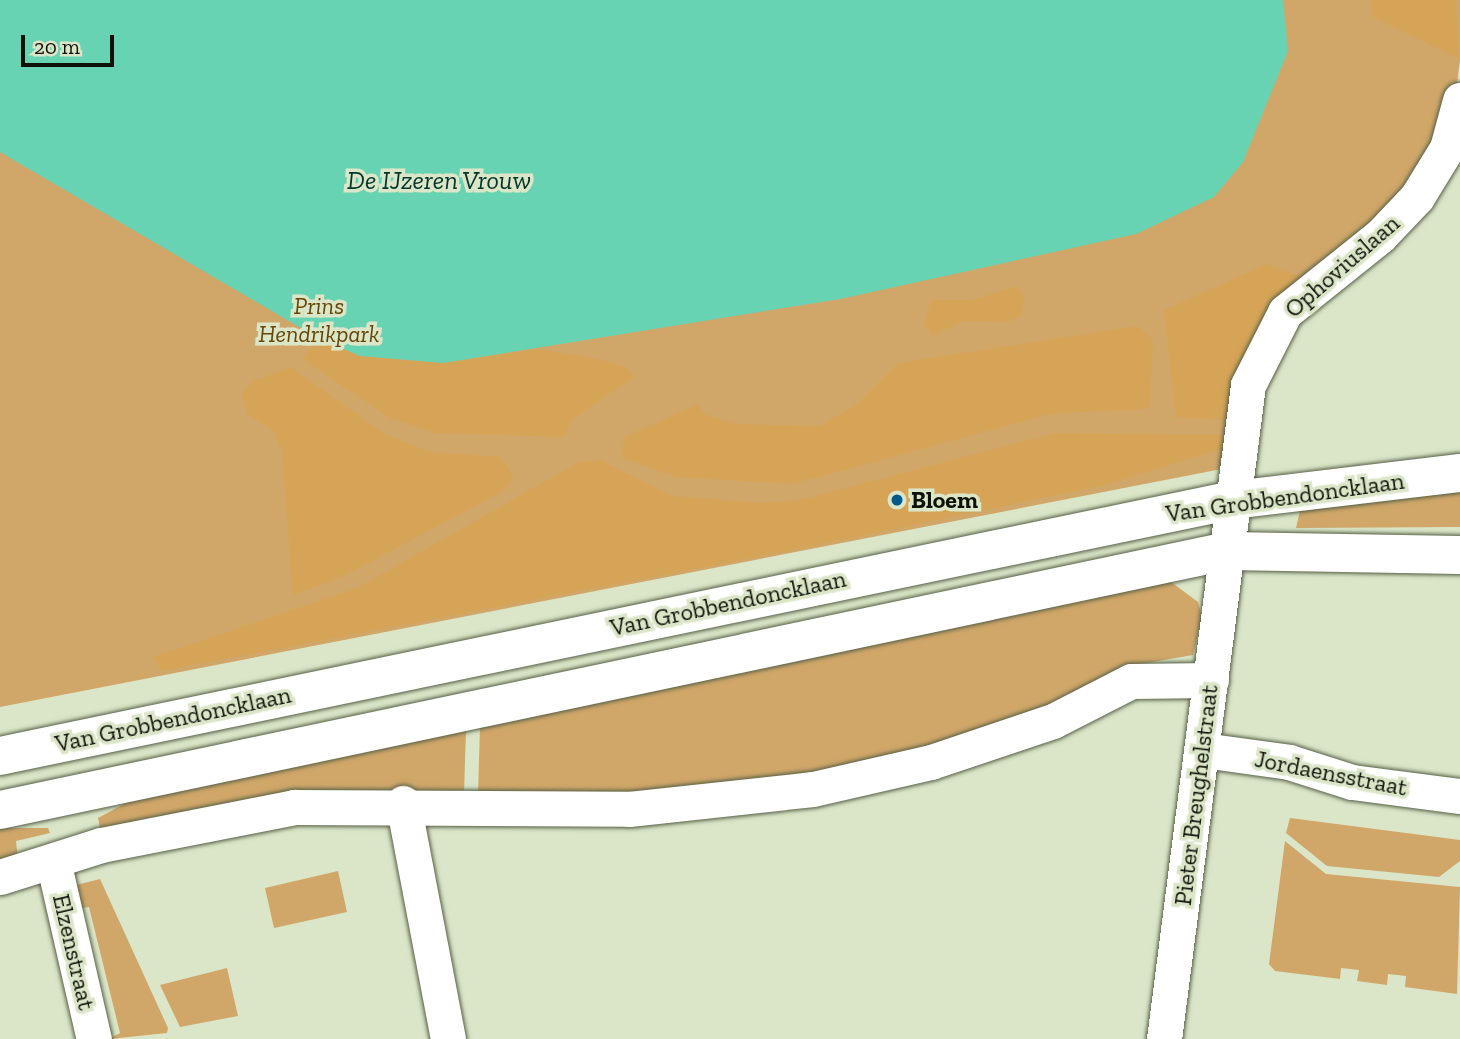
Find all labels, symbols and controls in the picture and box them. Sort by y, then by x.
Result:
scale bar [24,21,117,65]
text: 20 m [34,34,80,59]
water label: De IJzeren Vrouw [346,165,532,197]
street label: Ophoviuslaan [1279,208,1405,324]
park label: Prins Hendrikpark [259,292,379,348]
street label: Van Grobbendoncklaan [1164,466,1406,528]
place label: Bloem [911,486,978,514]
marker: Bloem [889,492,905,508]
street label: Van Grobbendoncklaan [607,564,849,642]
street label: Van Grobbendoncklaan [52,680,294,758]
street label: Pieter Breughelstraat [1168,683,1224,907]
street label: Jordaensstraat [1252,744,1410,802]
street label: Elzenstraat [47,891,101,1013]

